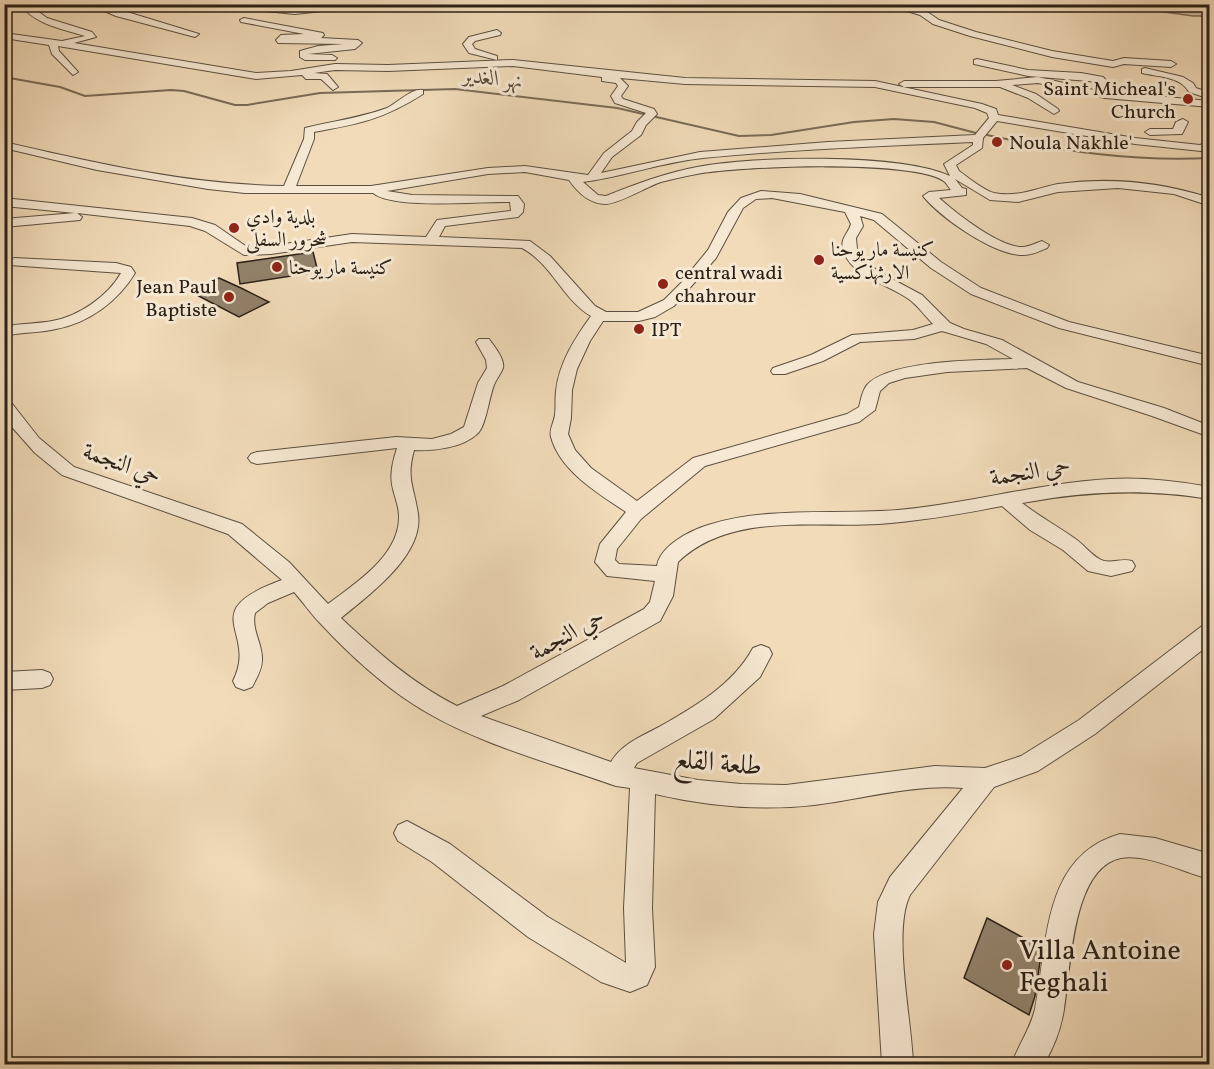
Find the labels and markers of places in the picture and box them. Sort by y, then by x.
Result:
place label: Saint Micheal's Church [1043,76,1176,127]
marker: Saint Micheal's Church [1181,92,1195,106]
place label: Noula Nakhle' [1009,130,1132,158]
marker: Noula Nakhle' [990,135,1004,149]
place label: بلدية وادي شحرور السفلى [246,204,327,255]
marker: بلدية وادي شحرور السفلى [227,221,241,235]
place label: كنيسة مار يوحنا الارثهذكسية [831,237,934,288]
marker: كنيسة مار يوحنا الارثهذكسية [812,253,826,267]
place label: كنيسة مار يوحنا [289,255,392,283]
marker: كنيسة مار يوحنا [270,260,284,274]
place label: central wadi chahrour [675,260,783,311]
place label: Jean Paul Baptiste [136,274,217,325]
marker: central wadi chahrour [656,277,670,291]
marker: Jean Paul Baptiste [222,290,236,304]
place label: IPT [651,317,682,345]
marker: IPT [632,322,646,336]
place label: Villa Antoine Feghali [1019,932,1181,1003]
marker: Villa Antoine Feghali [1000,958,1014,972]

